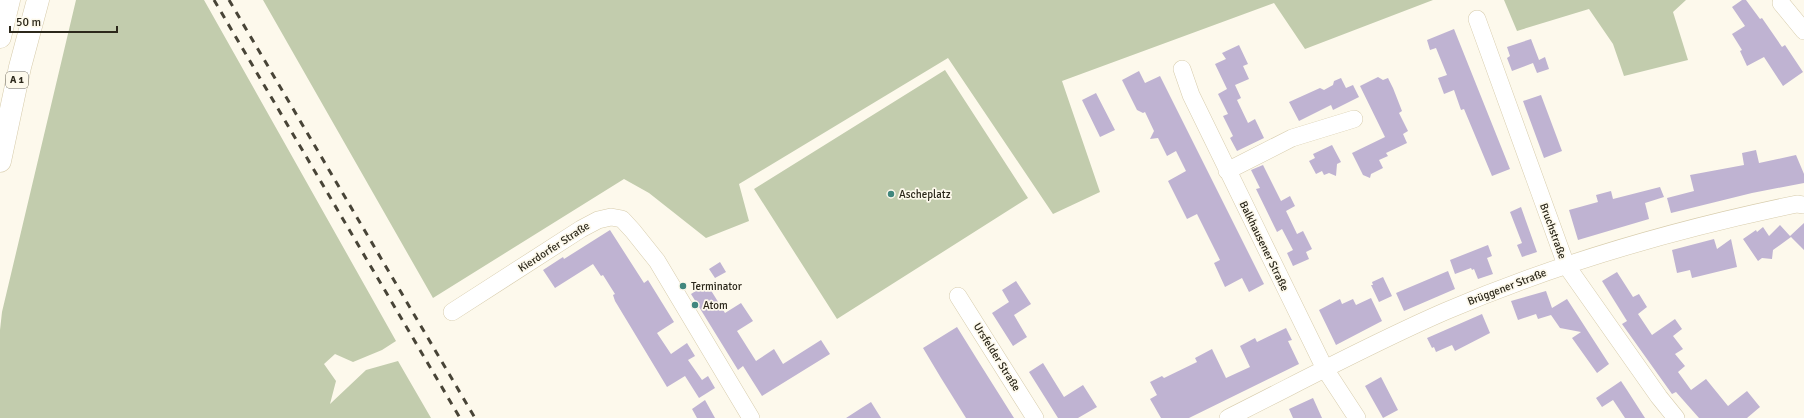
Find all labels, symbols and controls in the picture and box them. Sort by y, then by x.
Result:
scale bar [10,8,117,34]
text: 50 m [16,15,41,30]
road number: A 1 [6,72,28,88]
place label: Ascheplatz [899,188,951,201]
marker: Ascheplatz [886,189,896,199]
street label: Balkhausener Straße [1237,199,1291,293]
street label: Bruchstraße [1537,201,1569,261]
street label: Kierdorfer Straße [516,219,592,275]
street label: Brüggener Straße [1466,266,1548,308]
place label: Terminator [691,280,742,293]
marker: Terminator [678,281,688,291]
place label: Atom [703,299,728,312]
marker: Atom [690,300,700,310]
street label: Ursfelder Straße [971,320,1023,394]

